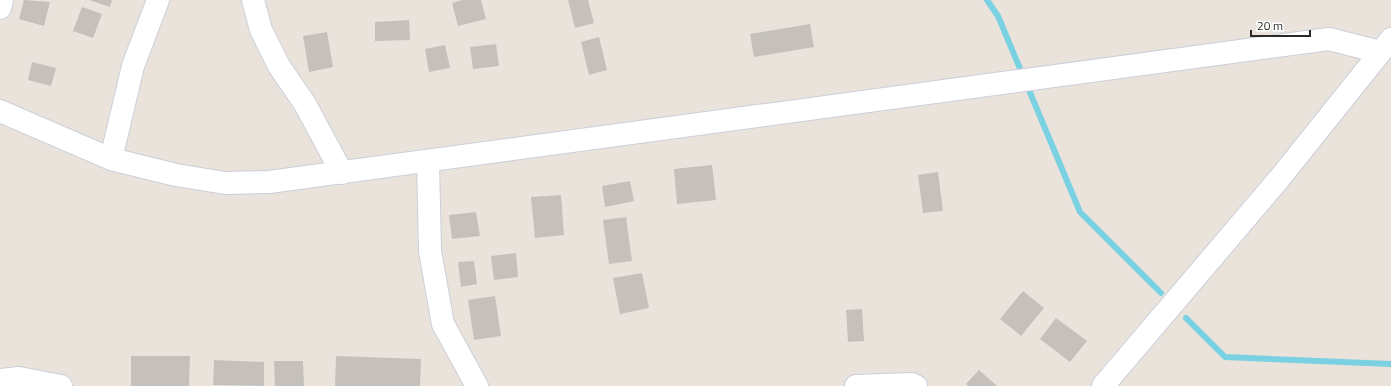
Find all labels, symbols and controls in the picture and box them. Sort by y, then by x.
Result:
scale bar [1251,12,1310,38]
text: 20 m [1257,16,1283,35]

